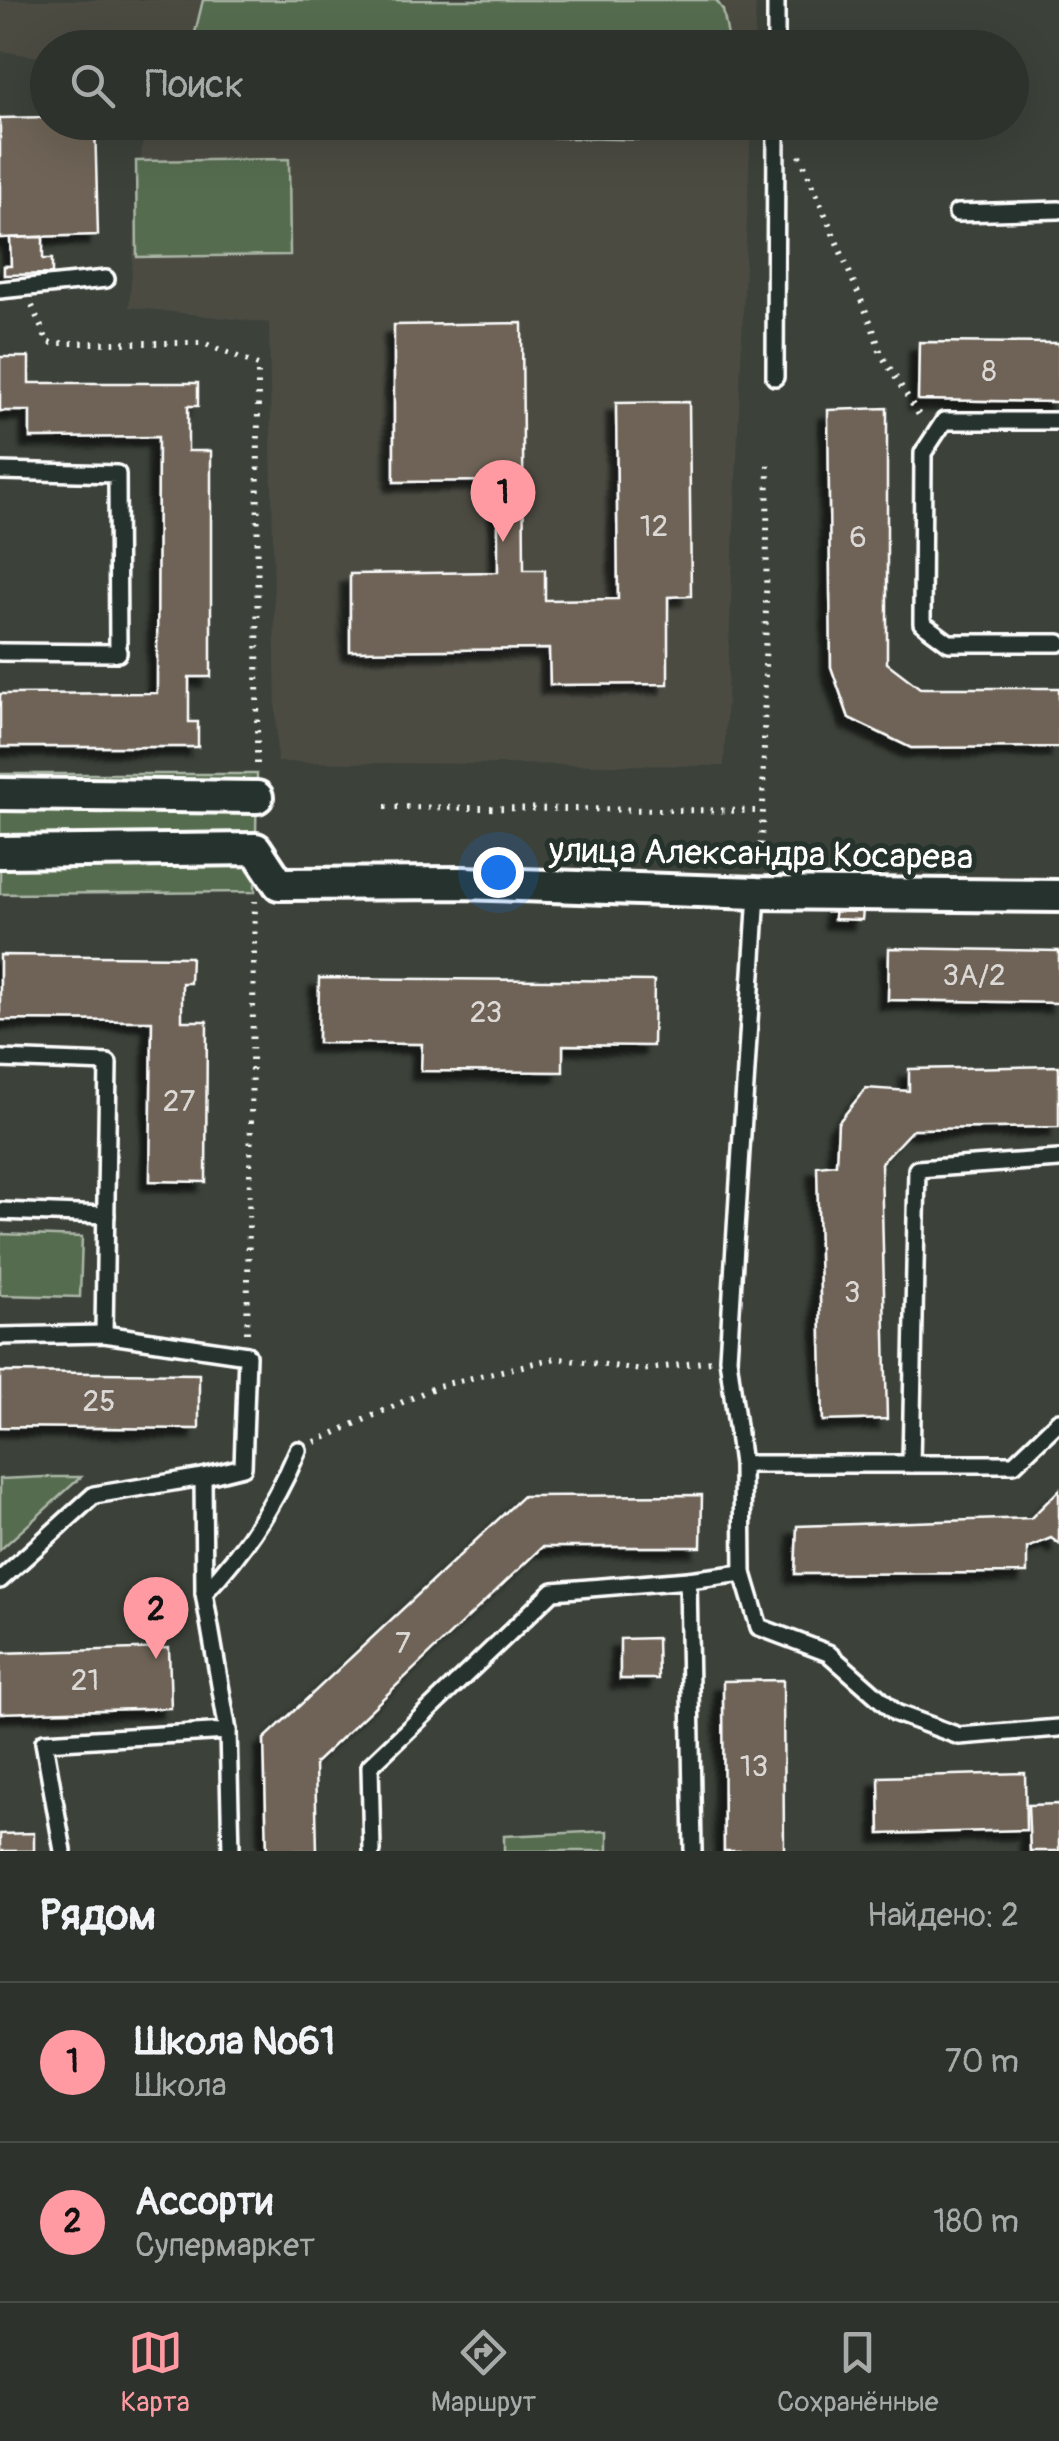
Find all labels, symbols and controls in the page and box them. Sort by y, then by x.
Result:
search box [30,30,1029,140]
icon: search [65,58,120,113]
text: Поиск [145,61,244,109]
house number: 8 [981,353,997,390]
pin: 1 [470,460,536,542]
house number: 12 [640,508,668,545]
house number: 6 [849,519,867,556]
street label: улица Александра Косарева [547,828,974,880]
your location [473,847,524,898]
house number: 3А/2 [942,957,1006,994]
house number: 23 [470,994,502,1031]
house number: 27 [163,1083,195,1120]
house number: 3 [844,1274,860,1311]
house number: 25 [82,1383,116,1420]
pin: 2 [124,1576,188,1659]
house number: 7 [395,1625,411,1662]
house number: 21 [71,1662,99,1699]
house number: 13 [740,1748,768,1785]
text: Рядом [40,1890,156,1942]
text: Найдено: 2 [867,1896,1019,1936]
text: Школа №61 [135,2018,335,2066]
text: 1 [66,2042,79,2082]
text: 70 m [945,2042,1019,2082]
text: Школа [135,2066,227,2106]
text: Ассорти [135,2178,273,2226]
text: 2 [64,2202,81,2242]
text: 180 m [933,2202,1019,2242]
text: Супермаркет [135,2226,315,2266]
tab: Карта [120,2325,190,2420]
tab: Маршрут [431,2325,536,2420]
tab: Сохранённые [777,2325,939,2420]

